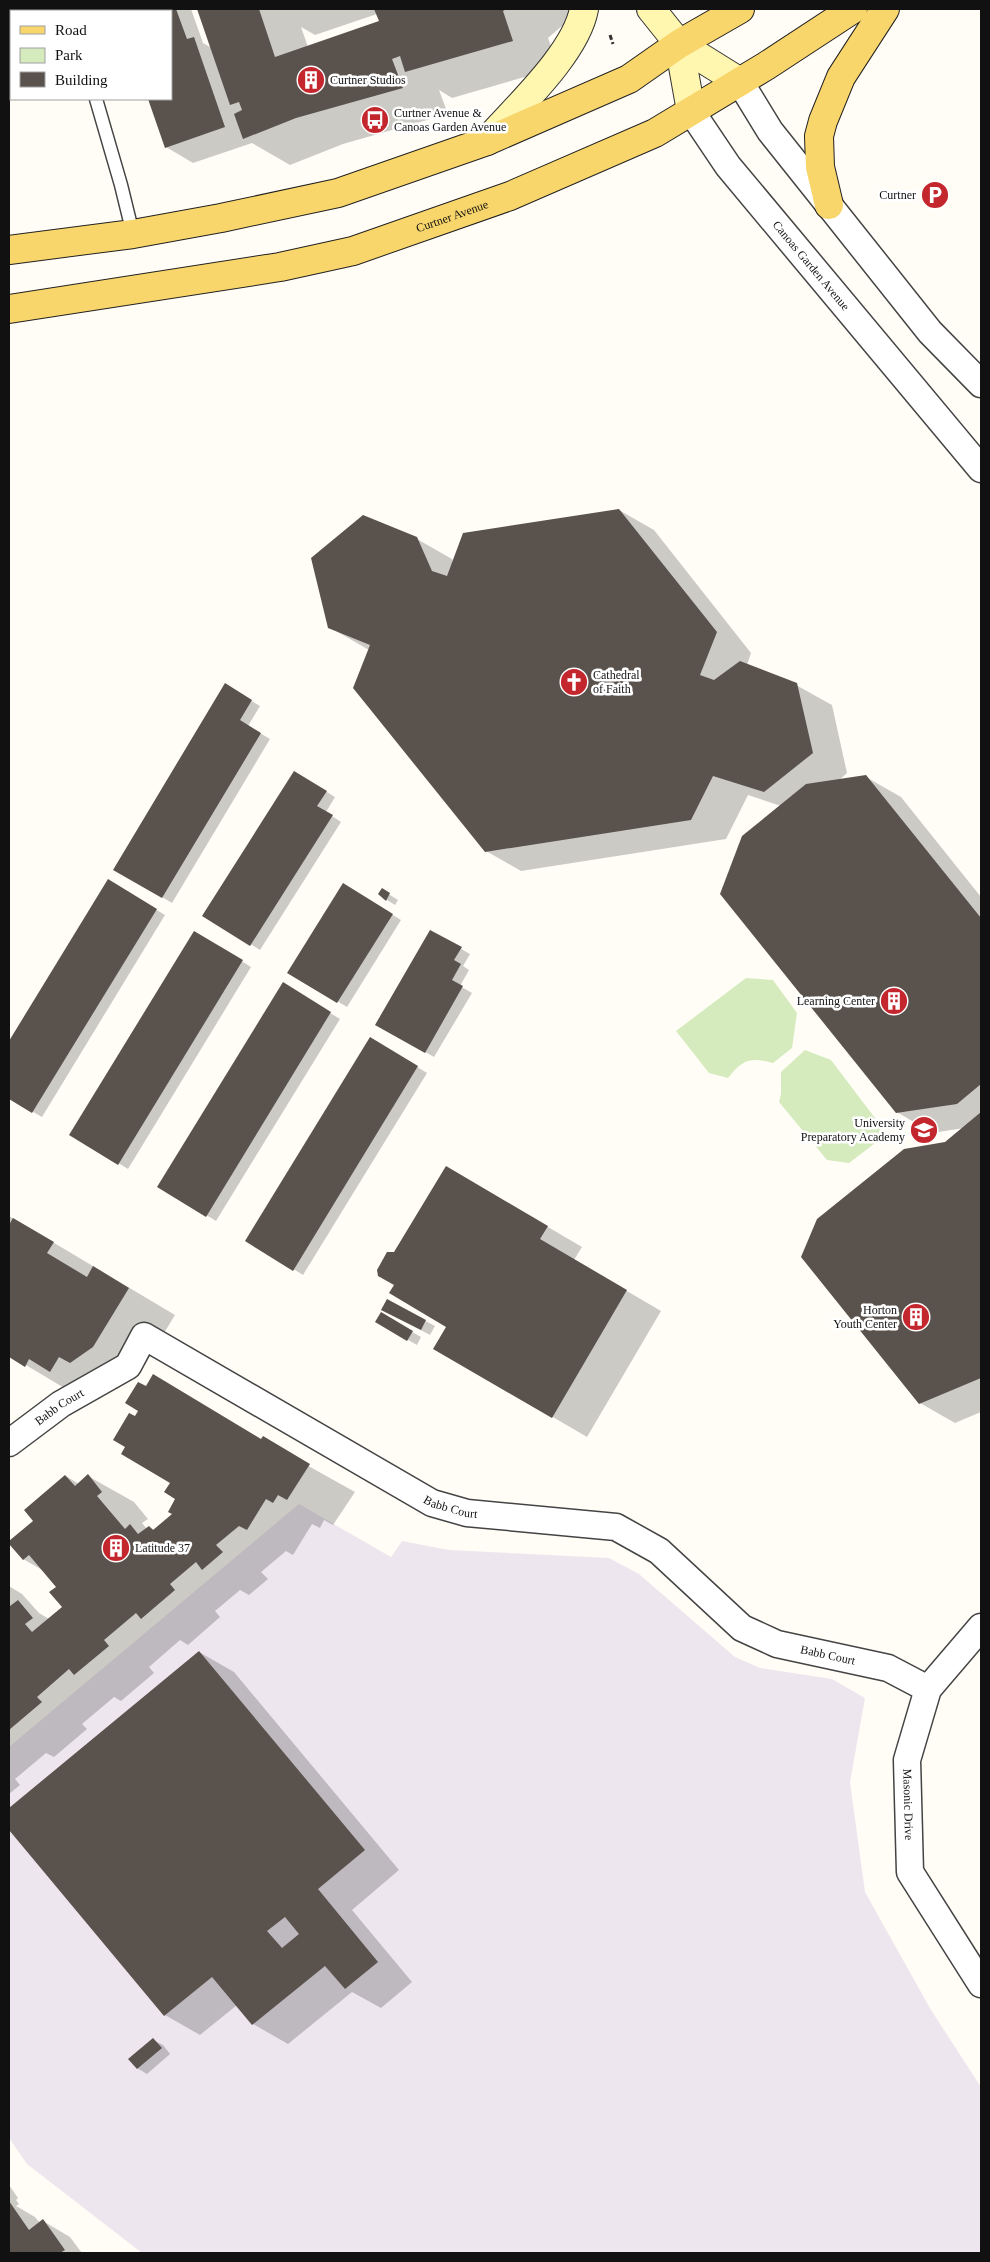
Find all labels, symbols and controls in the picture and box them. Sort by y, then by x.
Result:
legend [10,10,172,100]
text: Road [55,22,87,38]
text: Park [55,47,83,63]
building icon: Curtner Studios [296,65,326,95]
text: Building [55,72,108,88]
place label: Curtner Studios [330,73,406,87]
bus stop icon: Curtner Avenue & Canoas Garden Avenue [360,105,390,135]
place label: Curtner Avenue & Canoas Garden Avenue [394,106,506,134]
parking icon: Curtner [920,180,950,210]
place label: Curtner [879,188,916,202]
street label: Curtner Avenue [414,197,490,235]
street label: Canoas Garden Avenue [770,218,853,313]
church icon: Cathedral of Faith [559,667,589,697]
place label: Cathedral of Faith [593,668,640,696]
building icon: Learning Center [879,986,909,1016]
place label: Learning Center [797,994,875,1008]
school or university icon: University Preparatory Academy [909,1115,939,1145]
place label: University Preparatory Academy [801,1116,905,1144]
building icon: Horton Youth Center [901,1302,931,1332]
place label: Horton Youth Center [833,1303,897,1331]
street label: Babb Court [32,1385,87,1428]
street label: Babb Court [421,1493,479,1521]
building icon: Latitude 37 [101,1533,131,1563]
place label: Latitude 37 [135,1541,190,1555]
street label: Babb Court [799,1642,857,1668]
street label: Masonic Drive [900,1768,916,1840]

